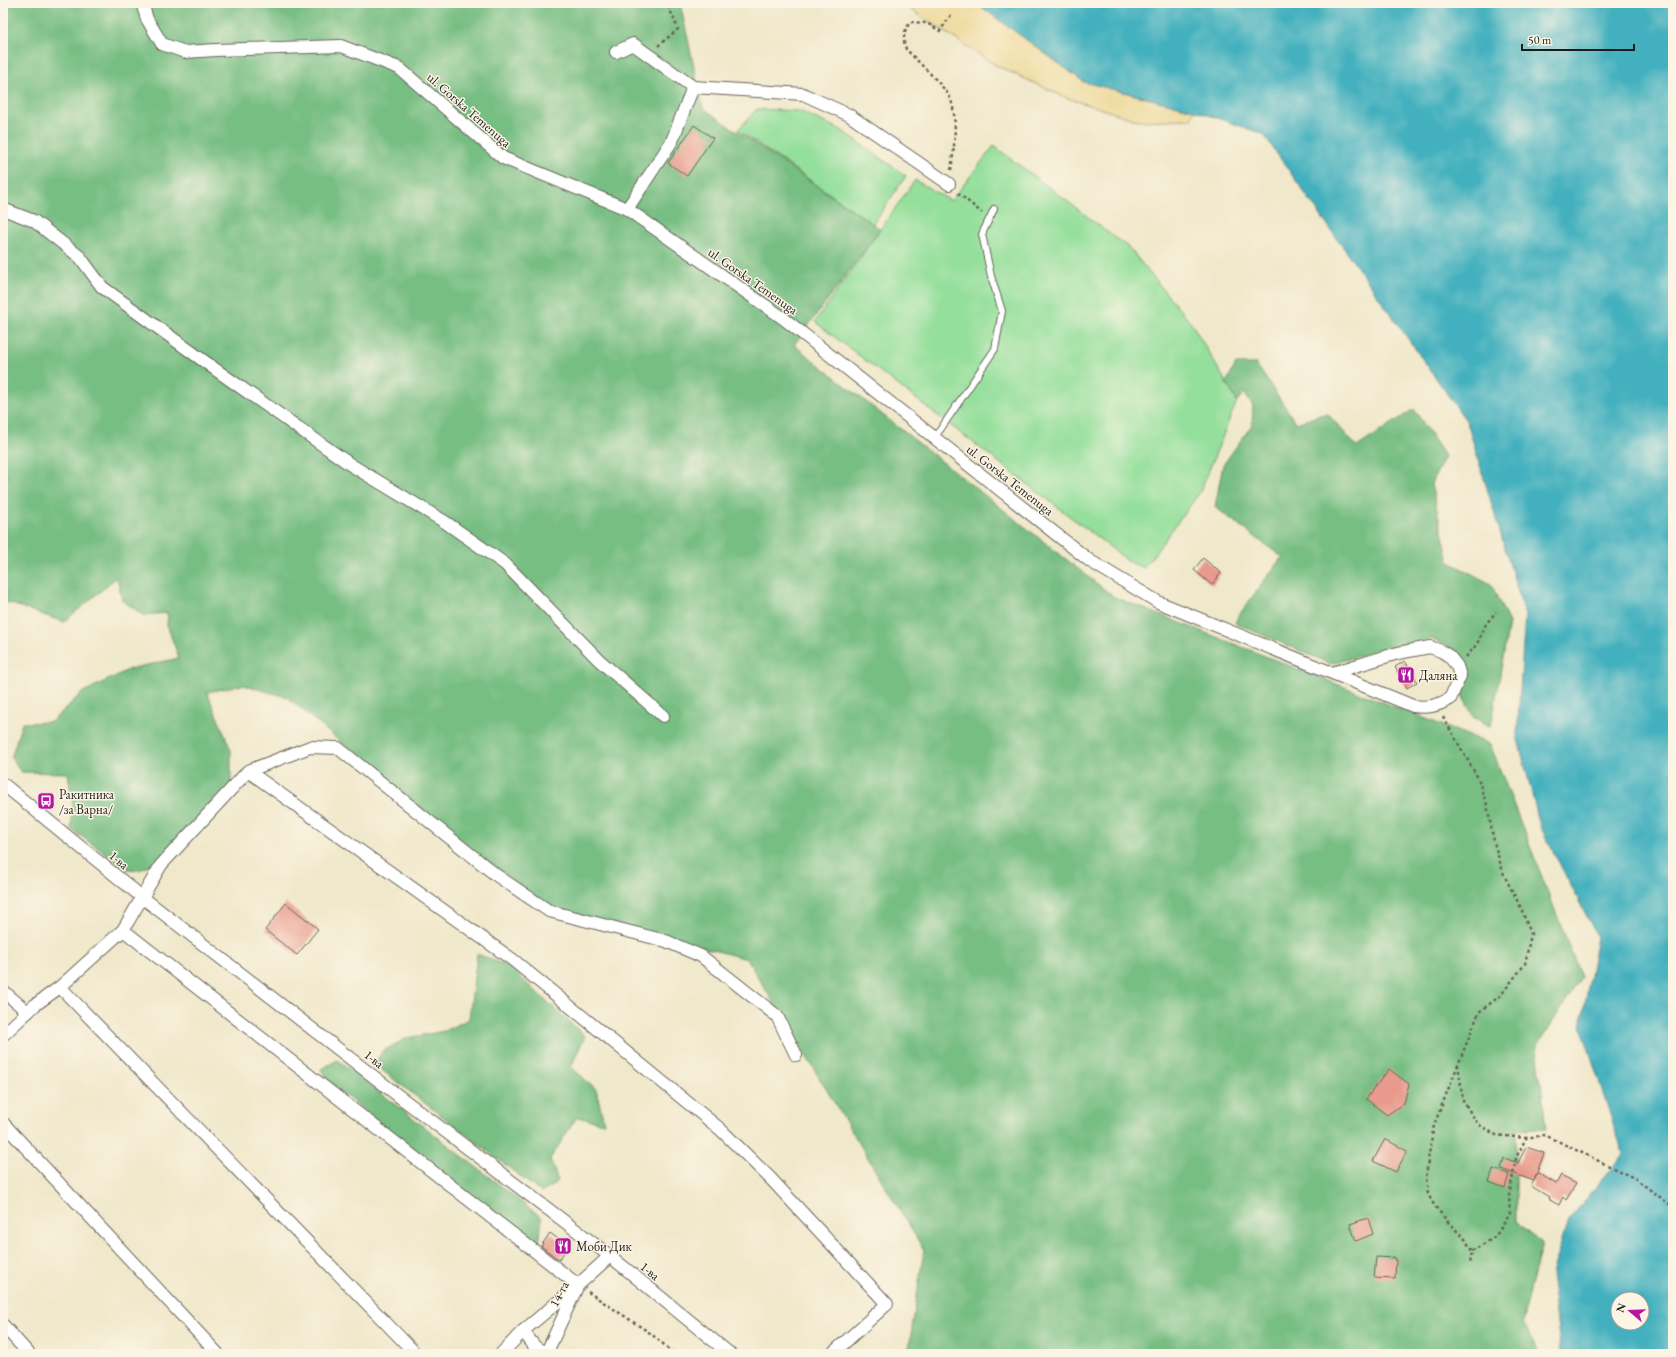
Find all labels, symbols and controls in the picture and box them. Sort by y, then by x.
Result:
scale bar [1522,26,1634,52]
text: 50 m [1528,32,1552,48]
street label: ul. Gorska Temenuga [423,69,515,152]
street label: ul. Gorska Temenuga [705,244,802,319]
street label: ul. Gorska Temenuga [963,441,1058,520]
restaurant icon: Даляна [1396,665,1416,685]
place label: Даляна [1419,667,1458,684]
place label: Ракитника /за Варна/ [59,786,115,818]
bus stop icon: Ракитника /за Варна/ [36,791,56,811]
street label: 1-ва [106,847,133,874]
street label: 1-ва [361,1046,388,1073]
restaurant icon: Моби Дик [553,1236,573,1256]
place label: Моби Дик [576,1238,633,1255]
street label: 1-ва [637,1258,664,1285]
street label: 14-та [545,1278,573,1310]
north arrow [1610,1291,1650,1331]
text: N [1612,1301,1629,1314]

